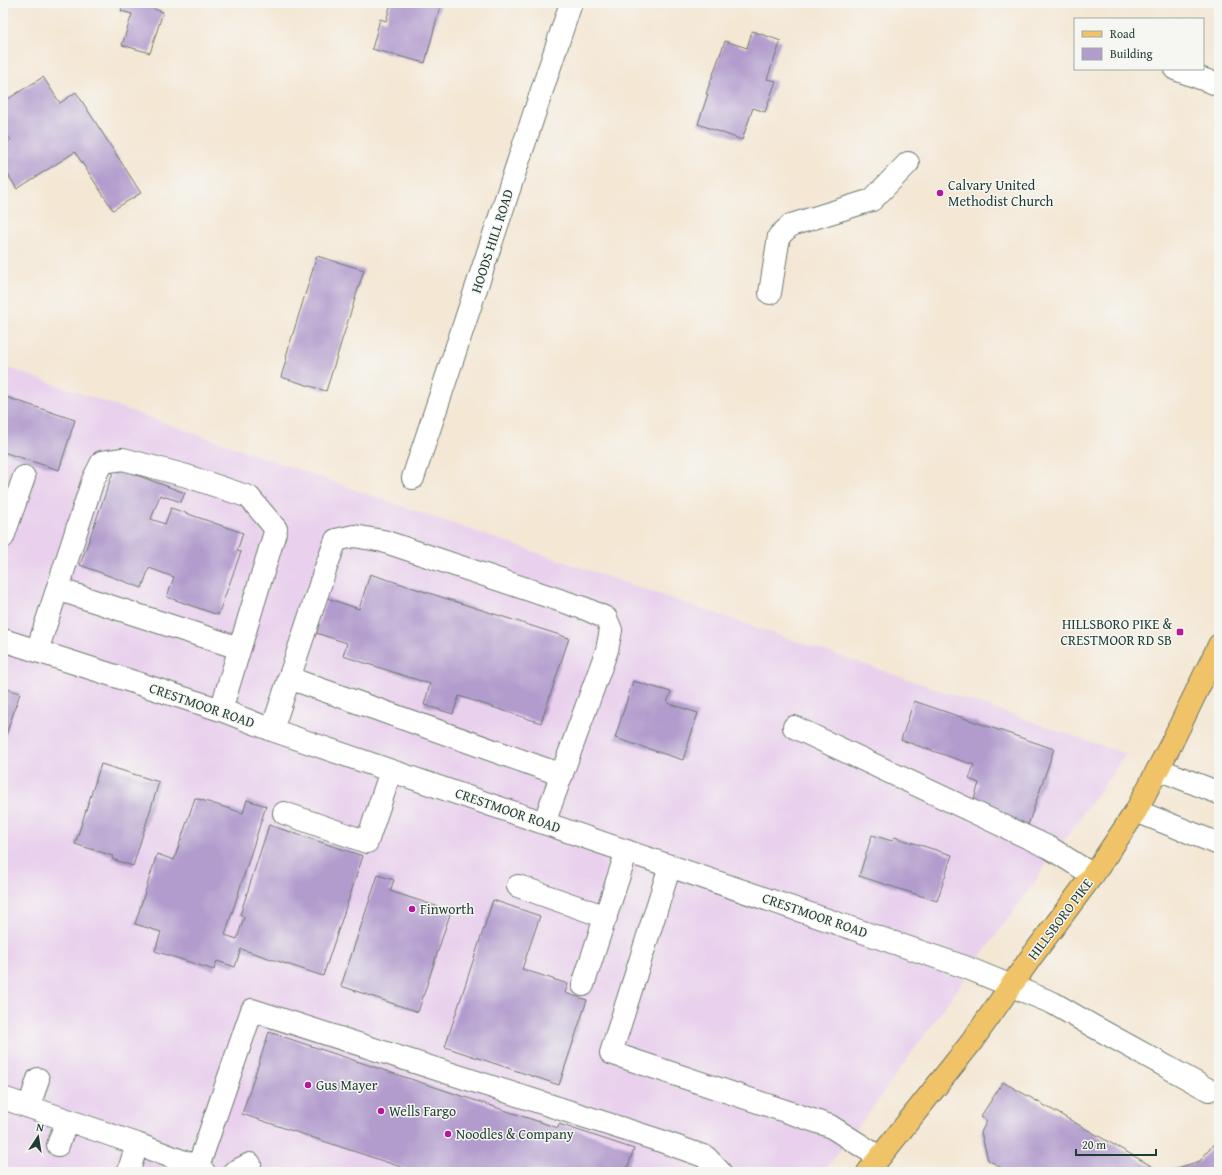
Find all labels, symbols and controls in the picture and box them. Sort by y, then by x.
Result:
legend [1074,18,1204,70]
text: Road [1110,25,1136,42]
text: Building [1110,45,1153,62]
place label: Calvary United Methodist Church [948,175,1054,211]
street label: HOODS HILL ROAD [466,186,518,296]
marker: Calvary United Methodist Church [935,188,945,198]
place label: HILLSBORO PIKE & CRESTMOOR RD SB [1061,614,1173,650]
marker: HILLSBORO PIKE & CRESTMOOR RD SB [1175,627,1185,637]
street label: CRESTMOOR ROAD [147,678,257,732]
street label: CRESTMOOR ROAD [453,783,563,837]
street label: HILLSBORO PIKE [1023,874,1097,964]
street label: CRESTMOOR ROAD [760,888,870,942]
place label: Finworth [420,899,474,919]
marker: Finworth [407,904,417,914]
place label: Gus Mayer [316,1075,378,1095]
marker: Gus Mayer [303,1080,313,1090]
place label: Wells Fargo [389,1101,456,1121]
marker: Wells Fargo [376,1106,386,1116]
north arrow [18,1117,58,1157]
text: N [35,1119,46,1136]
place label: Noodles & Company [456,1124,574,1144]
marker: Noodles & Company [443,1129,453,1139]
scale bar [1076,1131,1156,1157]
text: 20 m [1082,1136,1106,1153]

